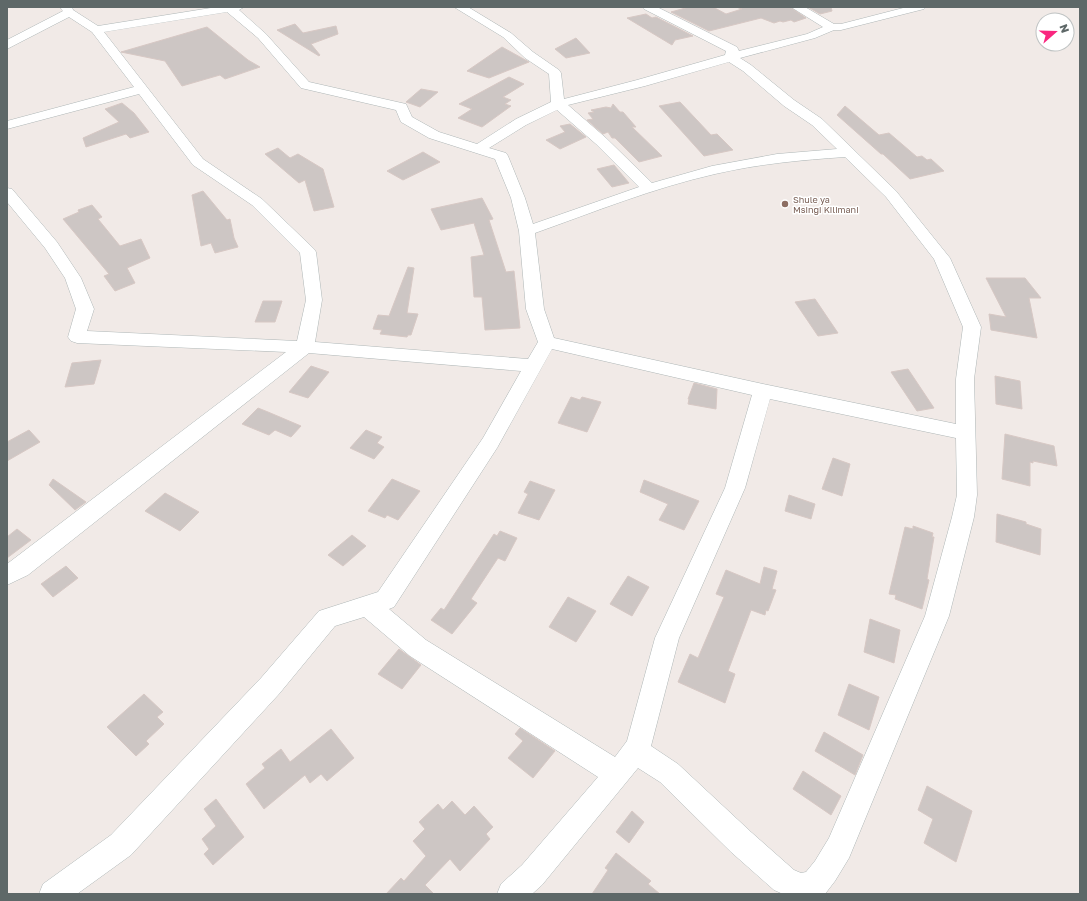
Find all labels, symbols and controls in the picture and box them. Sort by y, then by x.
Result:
north arrow [1035,12,1075,52]
text: N [1057,22,1072,35]
place label: Shule ya Msingi Kilimani [793,194,859,215]
marker: Shule ya Msingi Kilimani [780,199,790,209]

